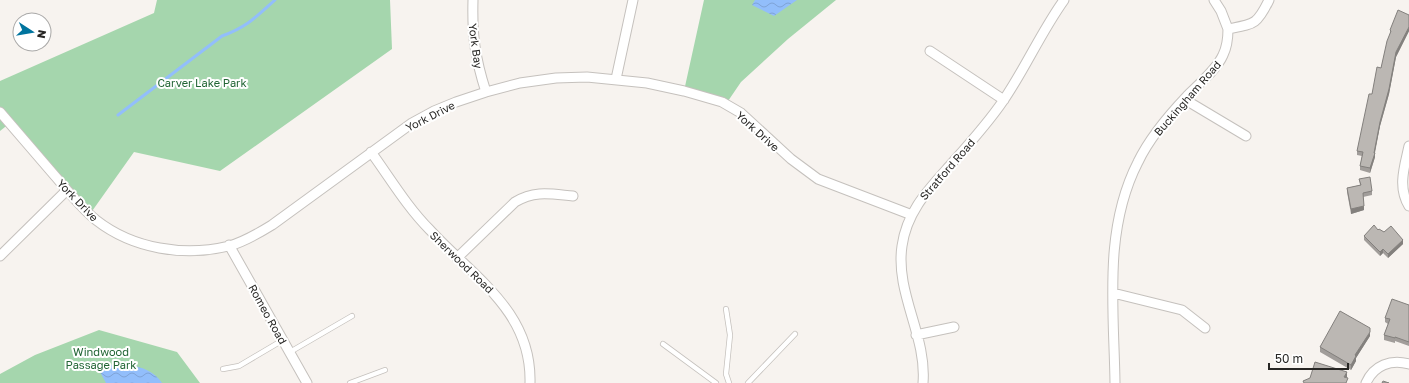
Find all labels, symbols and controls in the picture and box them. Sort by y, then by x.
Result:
north arrow [12,12,52,52]
street label: York Bay [466,23,486,69]
text: N [35,29,49,40]
street label: Buckingham Road [1151,58,1223,138]
park label: Carver Lake Park [157,76,247,89]
street label: York Drive [403,98,457,134]
street label: York Drive [734,108,782,154]
street label: Stratford Road [917,136,977,202]
street label: York Drive [55,176,101,224]
street label: Sherwood Road [428,228,496,296]
street label: Romeo Road [246,282,290,346]
park label: Windwood Passage Park [66,345,136,371]
scale bar [1269,345,1348,371]
text: 50 m [1275,351,1303,366]

